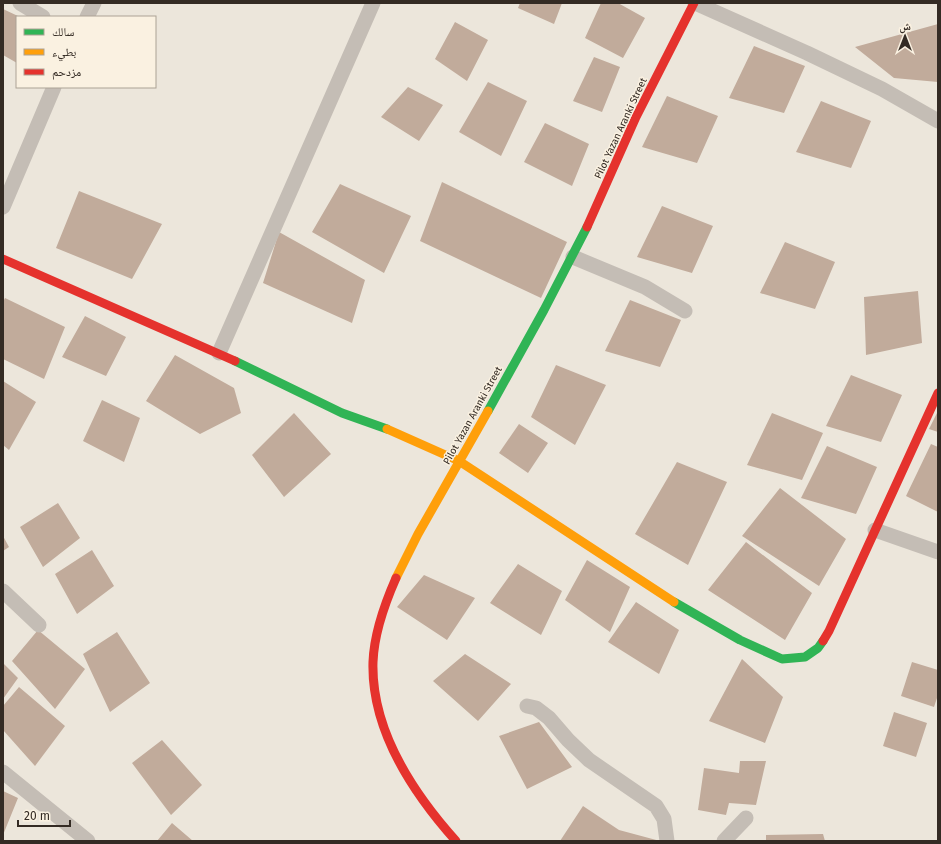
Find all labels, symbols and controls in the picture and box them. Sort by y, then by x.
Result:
legend [16,16,156,88]
north arrow [885,16,925,56]
text: ش [899,20,911,34]
text: سالك [52,25,74,39]
text: بطيء [52,45,76,62]
text: مزدحم [52,65,81,80]
street label: Pilot Yazan Aranki Street [592,76,650,181]
street label: Pilot Yazan Aranki Street [441,364,505,467]
scale bar [18,802,70,828]
text: 20 m [24,809,50,823]

